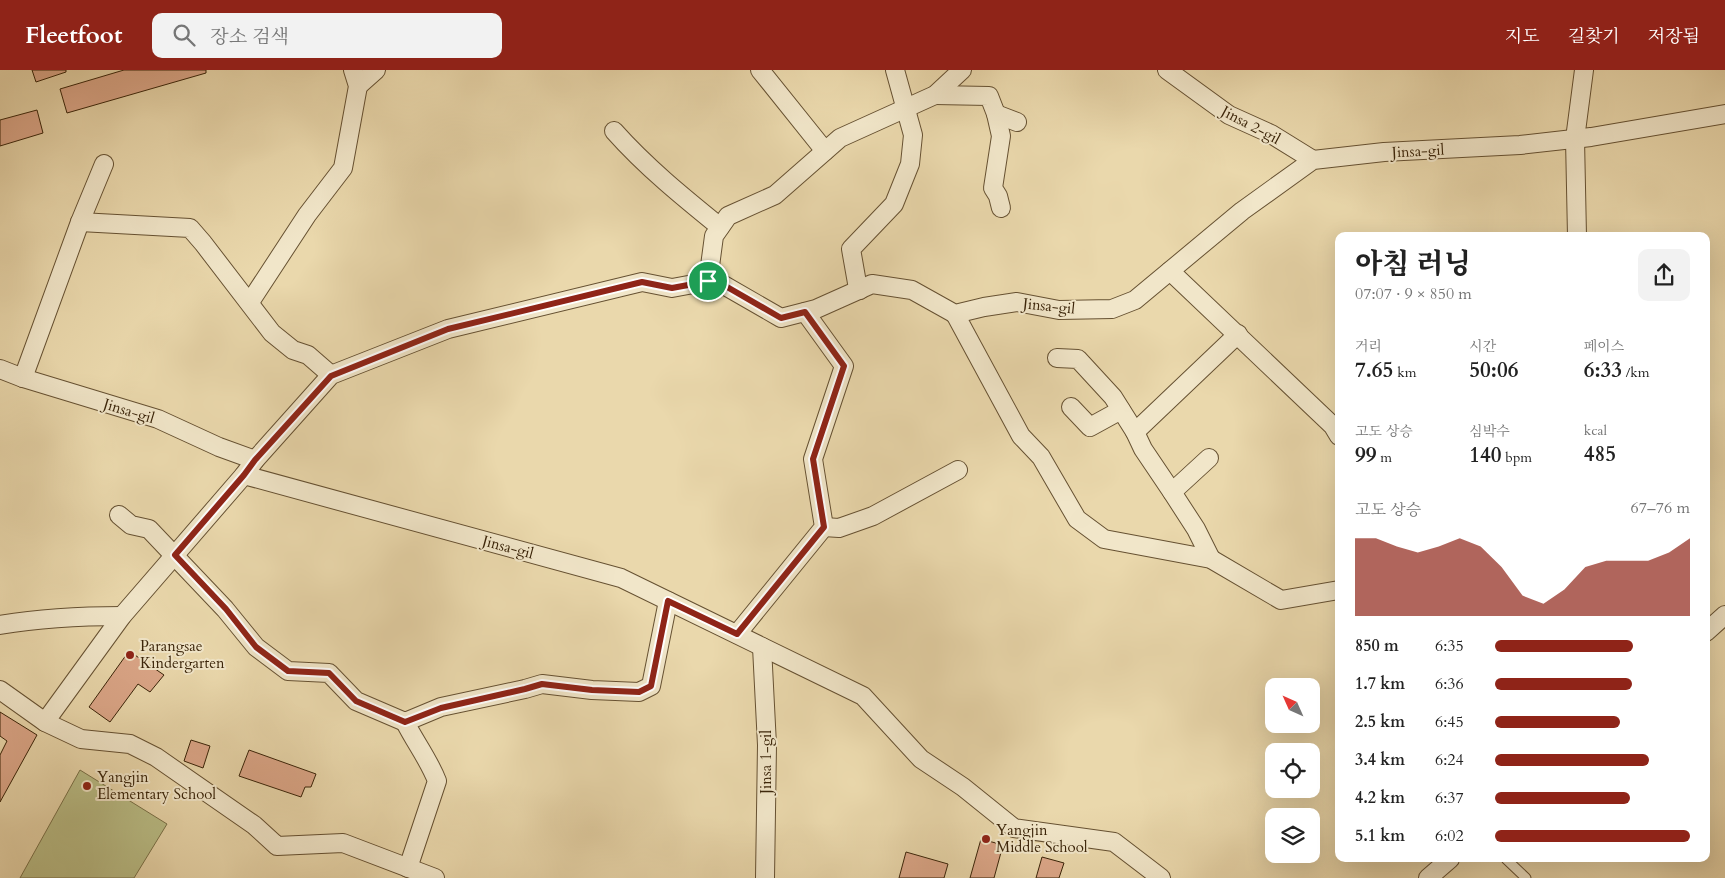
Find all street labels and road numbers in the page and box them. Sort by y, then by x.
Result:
street label: Jinsa 2-gil [1216,100,1284,149]
street label: Jinsa-gil [1389,140,1445,162]
street label: Jinsa-gil [1020,293,1076,319]
street label: Jinsa-gil [99,393,157,428]
street label: Jinsa-gil [478,530,536,563]
street label: Jinsa 1-gil [756,730,776,796]

